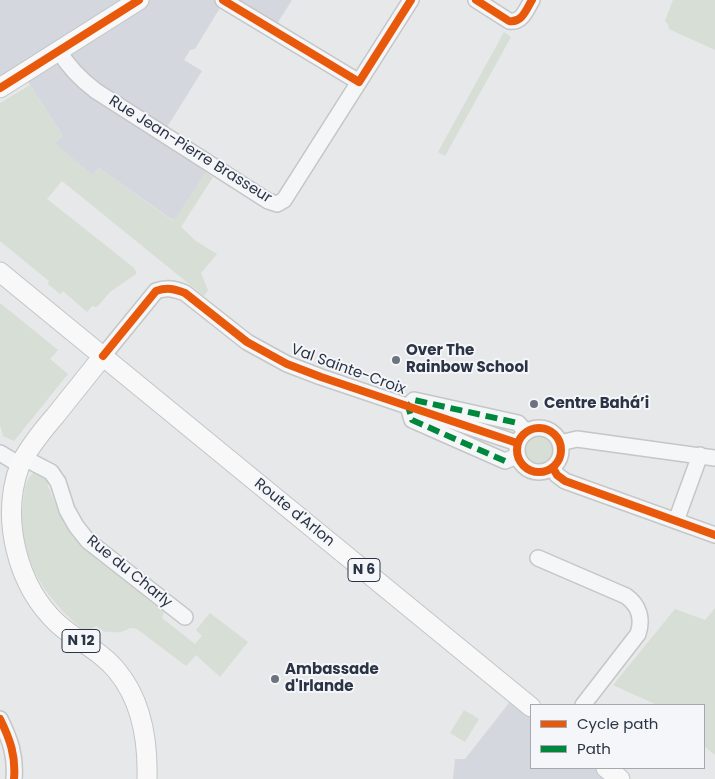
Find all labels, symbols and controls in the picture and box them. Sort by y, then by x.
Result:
street label: Rue Jean-Pierre Brasseur [105,92,275,208]
street label: Val Sainte-Croix [288,341,408,399]
place label: Over The Rainbow School [406,342,528,377]
marker: Over The Rainbow School [390,354,402,366]
place label: Centre Bahá’i [544,395,649,413]
marker: Centre Bahá’i [528,398,540,410]
street label: Route d'Arlon [250,475,338,551]
street label: Rue du Charly [83,532,175,612]
road number: N 6 [348,558,380,582]
road number: N 12 [62,630,100,652]
place label: Ambassade d'Irlande [285,661,379,696]
marker: Ambassade d'Irlande [269,673,281,685]
legend [530,704,705,769]
text: Cycle path [577,713,658,734]
text: Path [577,738,611,759]

